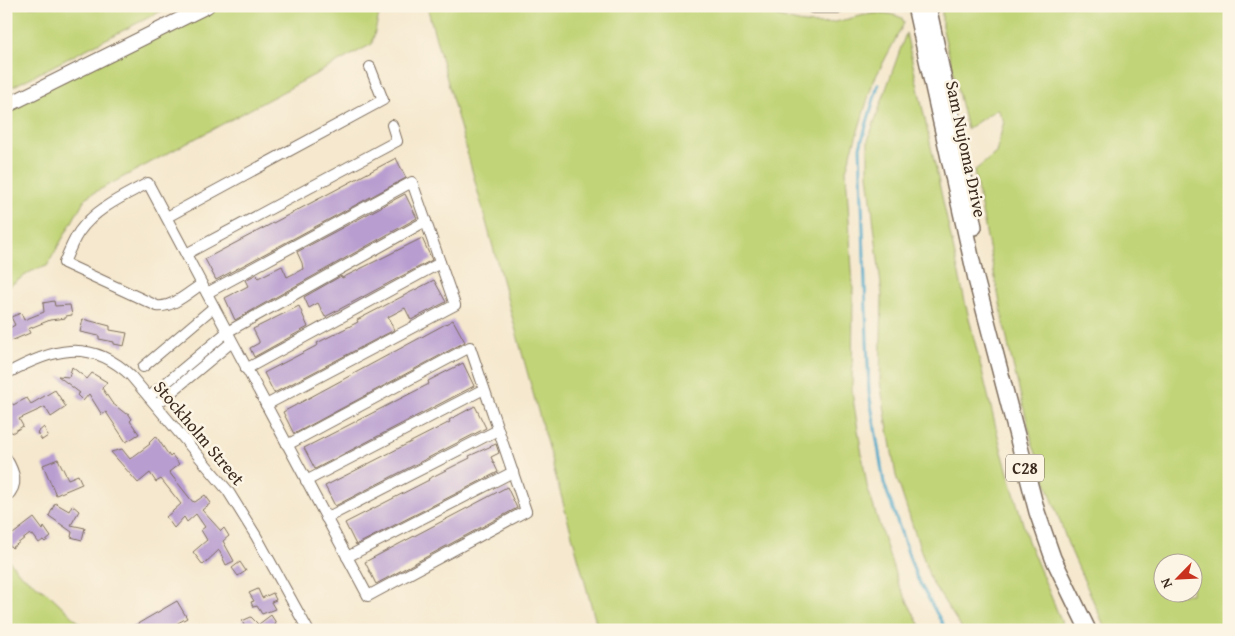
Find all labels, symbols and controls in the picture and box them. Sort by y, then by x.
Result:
street label: Sam Nujoma Drive [939,78,994,220]
street label: Stockholm Street [147,374,252,492]
road number: C28 [1006,454,1044,482]
north arrow [1152,554,1202,604]
text: N [1155,574,1177,592]

